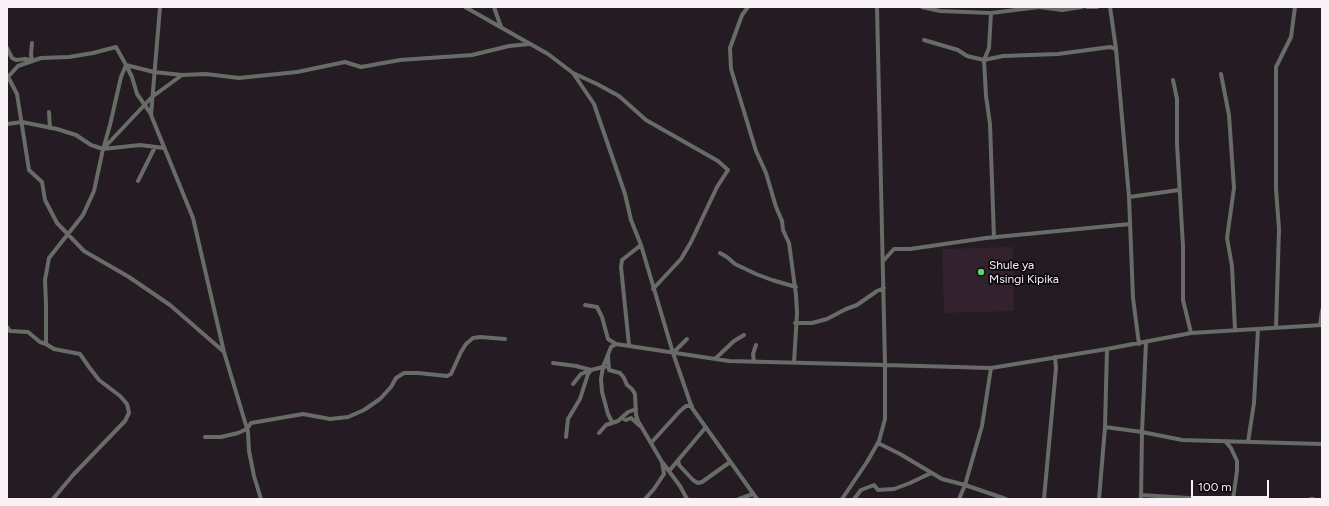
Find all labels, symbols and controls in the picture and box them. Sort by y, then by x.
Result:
place label: Shule ya Msingi Kipika [989,258,1059,286]
marker: Shule ya Msingi Kipika [976,267,986,277]
scale bar [1193,472,1271,498]
text: 100 m [1198,480,1232,494]

